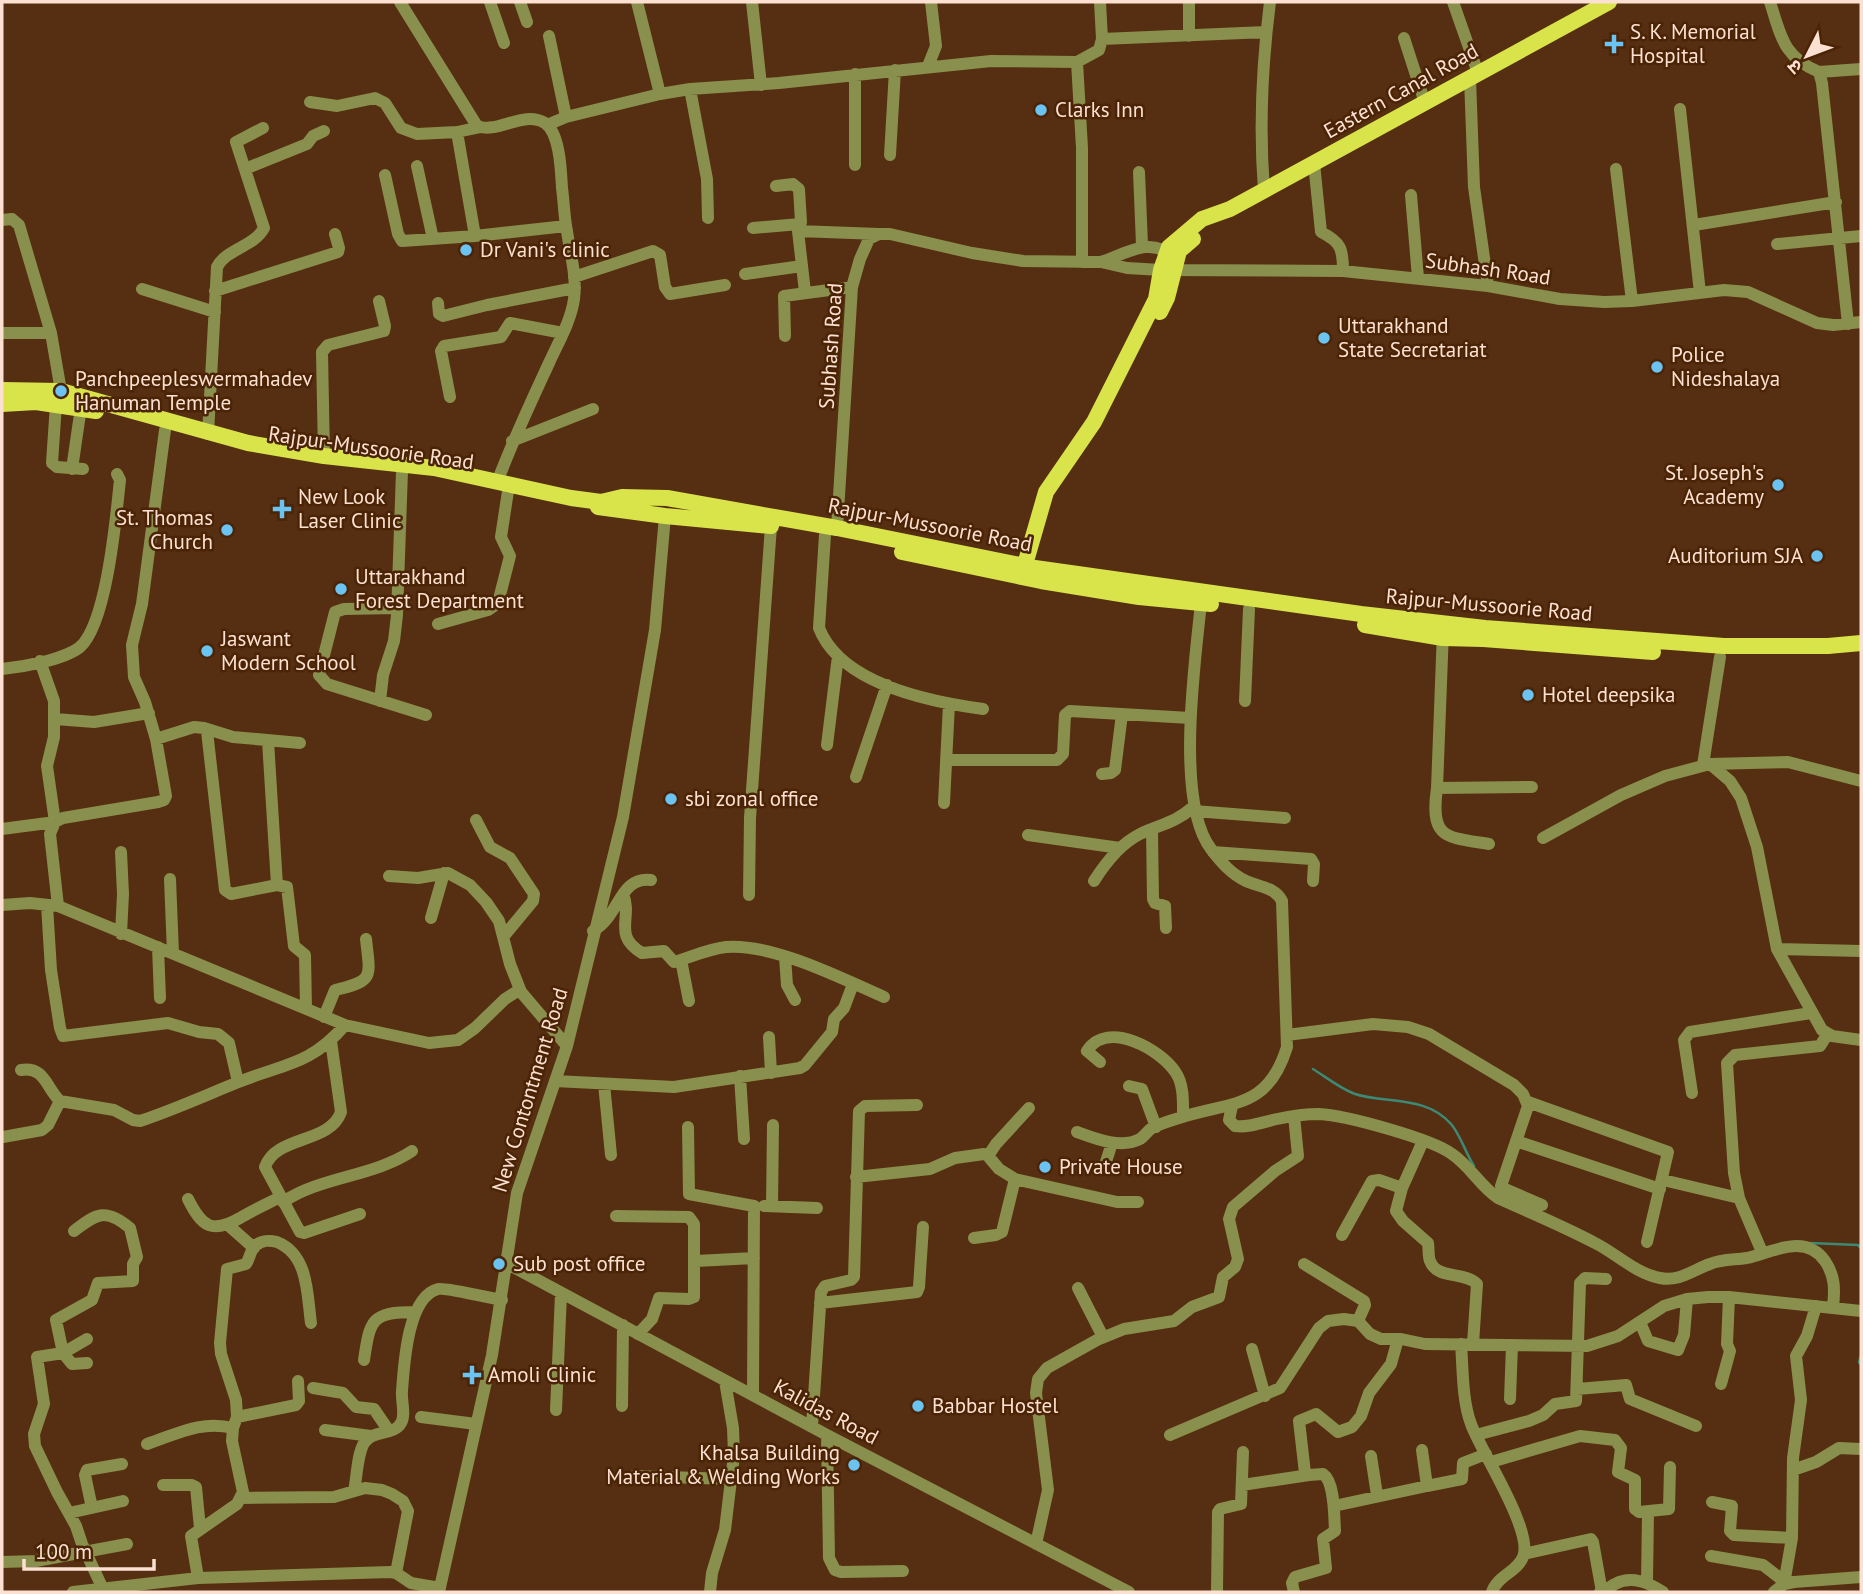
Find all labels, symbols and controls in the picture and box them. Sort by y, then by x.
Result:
place label: S. K. Memorial Hospital [1630,18,1756,69]
north arrow [1772,21,1842,91]
marker: S. K. Memorial Hospital [1604,34,1624,54]
street label: Eastern Canal Road [1319,37,1483,144]
text: उ [1781,55,1807,80]
place label: Clarks Inn [1055,96,1144,123]
marker: Clarks Inn [1033,102,1049,118]
place label: Dr Vani's clinic [480,236,610,263]
marker: Dr Vani's clinic [458,242,474,258]
street label: Subhash Road [1424,246,1552,291]
street label: Subhash Road [813,282,848,410]
place label: Uttarakhand State Secretariat [1338,312,1487,363]
marker: Uttarakhand State Secretariat [1316,330,1332,346]
place label: Police Nideshalaya [1671,341,1780,392]
marker: Police Nideshalaya [1649,359,1665,375]
place label: Panchpeepleswermahadev Hanuman Temple [75,365,312,416]
marker: Panchpeepleswermahadev Hanuman Temple [53,383,69,399]
street label: Rajpur-Mussoorie Road [267,420,476,475]
place label: St. Joseph's Academy [1665,459,1764,510]
marker: St. Joseph's Academy [1770,477,1786,493]
place label: New Look Laser Clinic [298,483,401,534]
street label: Rajpur-Mussoorie Road [826,491,1034,558]
marker: New Look Laser Clinic [272,499,292,519]
place label: St. Thomas Church [116,504,213,555]
marker: St. Thomas Church [219,522,235,538]
place label: Auditorium SJA [1668,542,1804,569]
marker: Auditorium SJA [1809,548,1825,564]
place label: Uttarakhand Forest Department [355,563,524,614]
marker: Uttarakhand Forest Department [333,581,349,597]
street label: Rajpur-Mussoorie Road [1385,582,1593,627]
place label: Jaswant Modern School [220,625,356,676]
marker: Jaswant Modern School [199,643,215,659]
place label: Hotel deepsika [1542,681,1675,708]
marker: Hotel deepsika [1520,687,1536,703]
place label: sbi zonal office [685,785,818,812]
marker: sbi zonal office [663,791,679,807]
street label: New Contontment Road [486,984,573,1195]
place label: Private House [1059,1153,1183,1180]
marker: Private House [1037,1159,1053,1175]
place label: Sub post office [513,1250,645,1277]
marker: Sub post office [491,1256,507,1272]
place label: Amoli Clinic [488,1361,596,1388]
marker: Amoli Clinic [462,1365,482,1385]
street label: Kalidas Road [769,1373,883,1450]
place label: Babbar Hostel [932,1392,1058,1419]
marker: Babbar Hostel [910,1398,926,1414]
place label: Khalsa Building Material & Welding Works [606,1439,840,1490]
marker: Khalsa Building Material & Welding Works [846,1457,862,1473]
scale bar [24,1528,154,1572]
text: 100 m [35,1538,92,1565]

